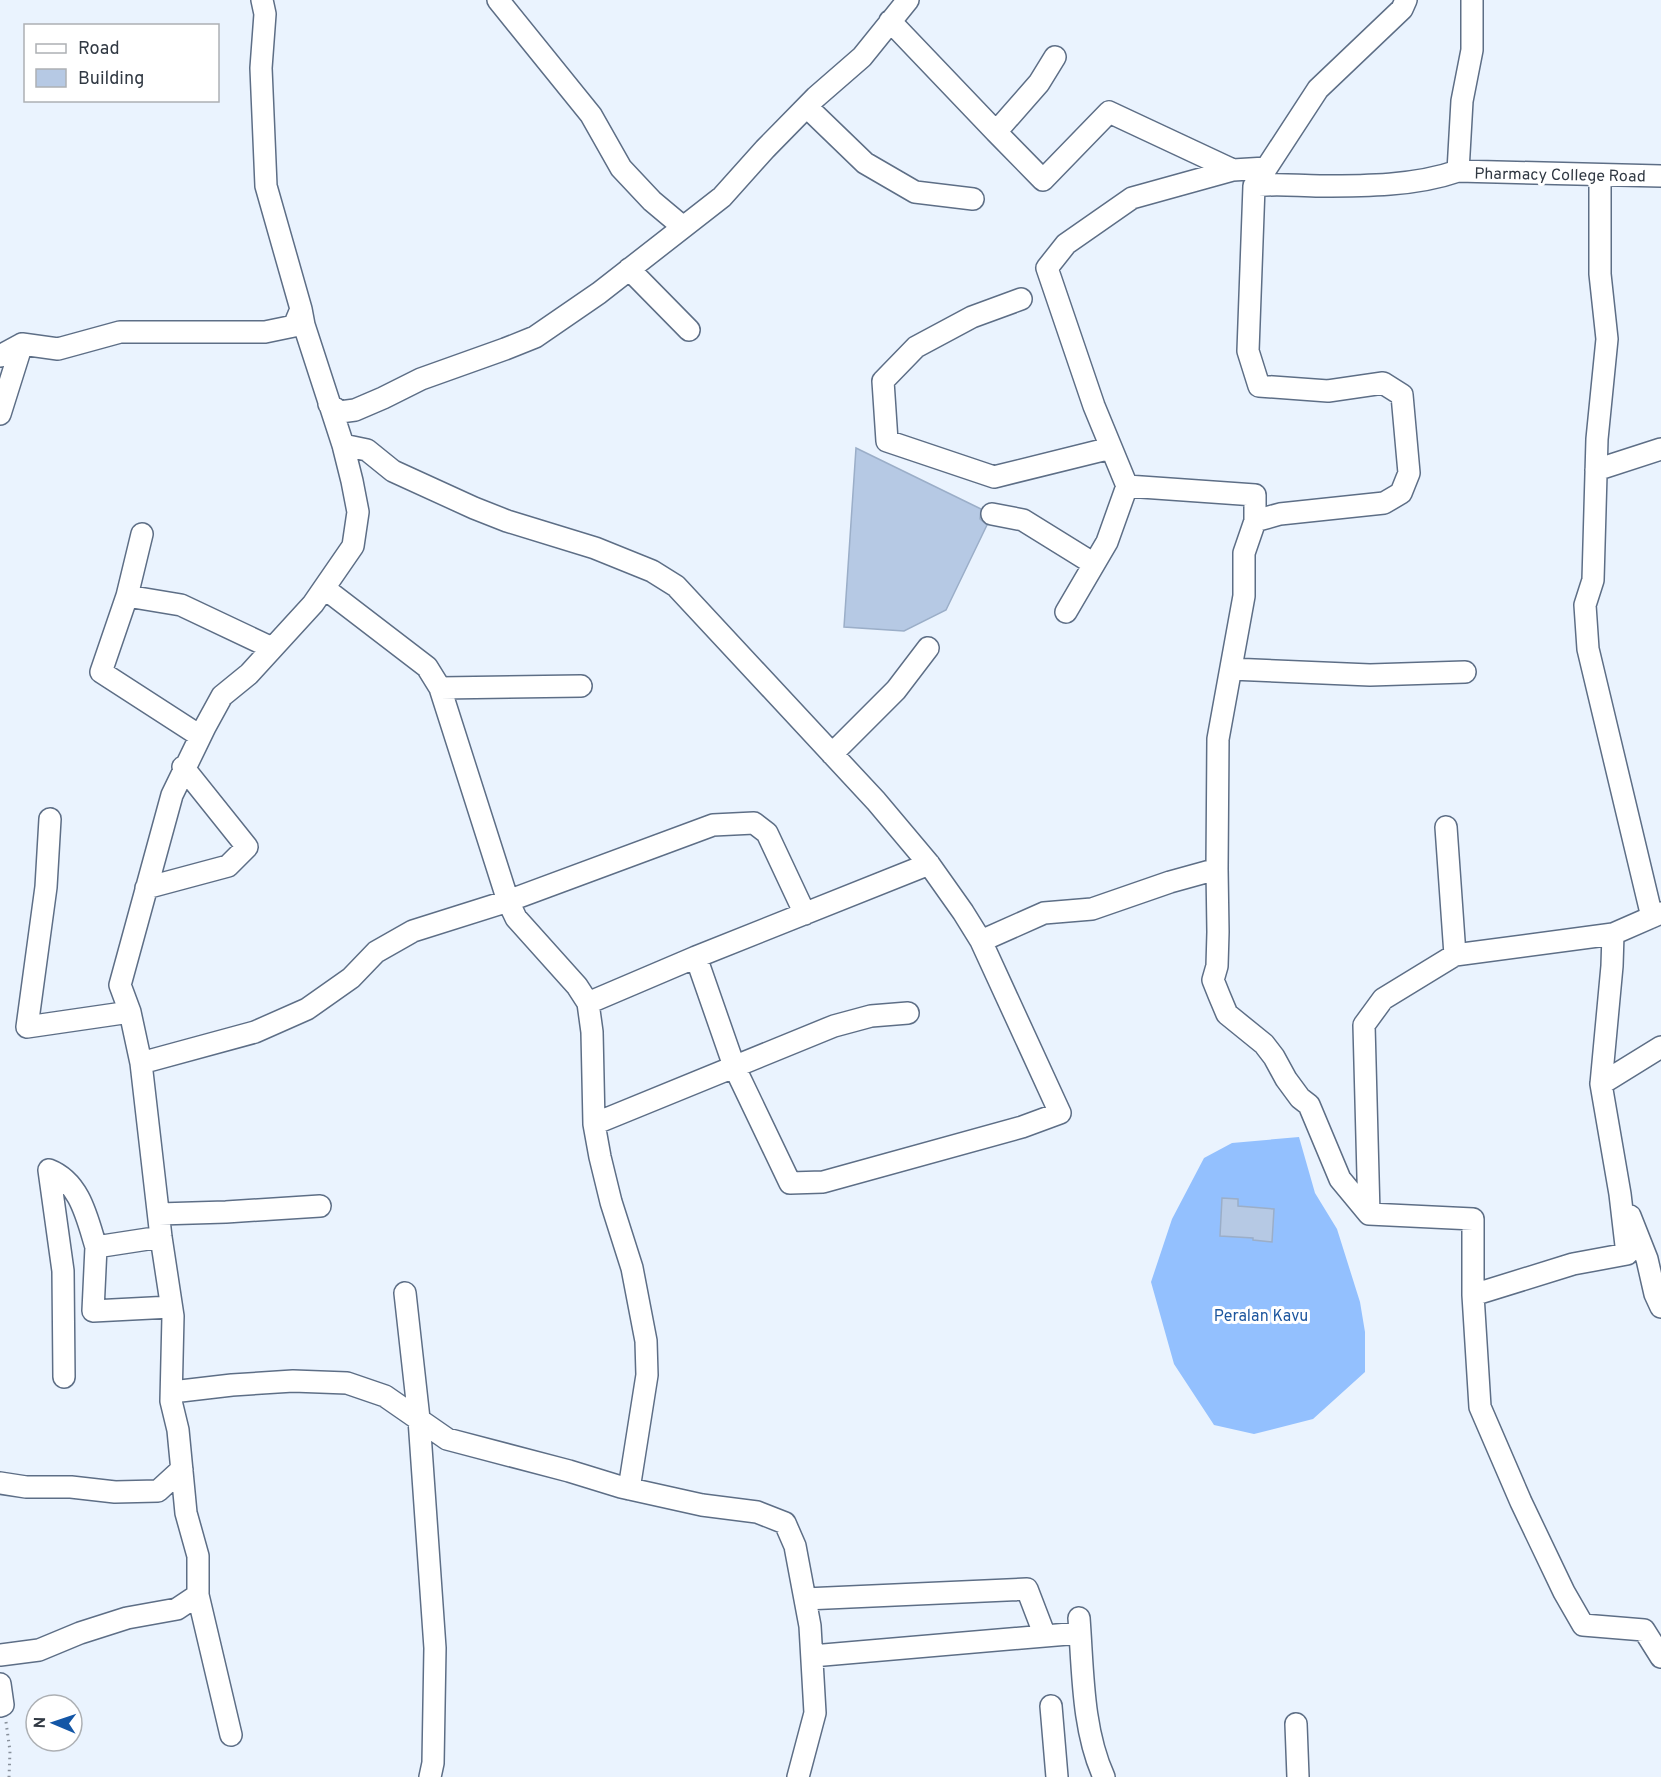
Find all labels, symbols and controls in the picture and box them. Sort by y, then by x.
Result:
legend [24,24,219,102]
text: Road [78,38,120,61]
text: Building [78,68,144,91]
street label: Pharmacy College Road [1474,165,1646,187]
park label: Peralan Kavu [1214,1307,1308,1327]
north arrow [24,1693,84,1753]
text: N [31,1716,51,1729]

